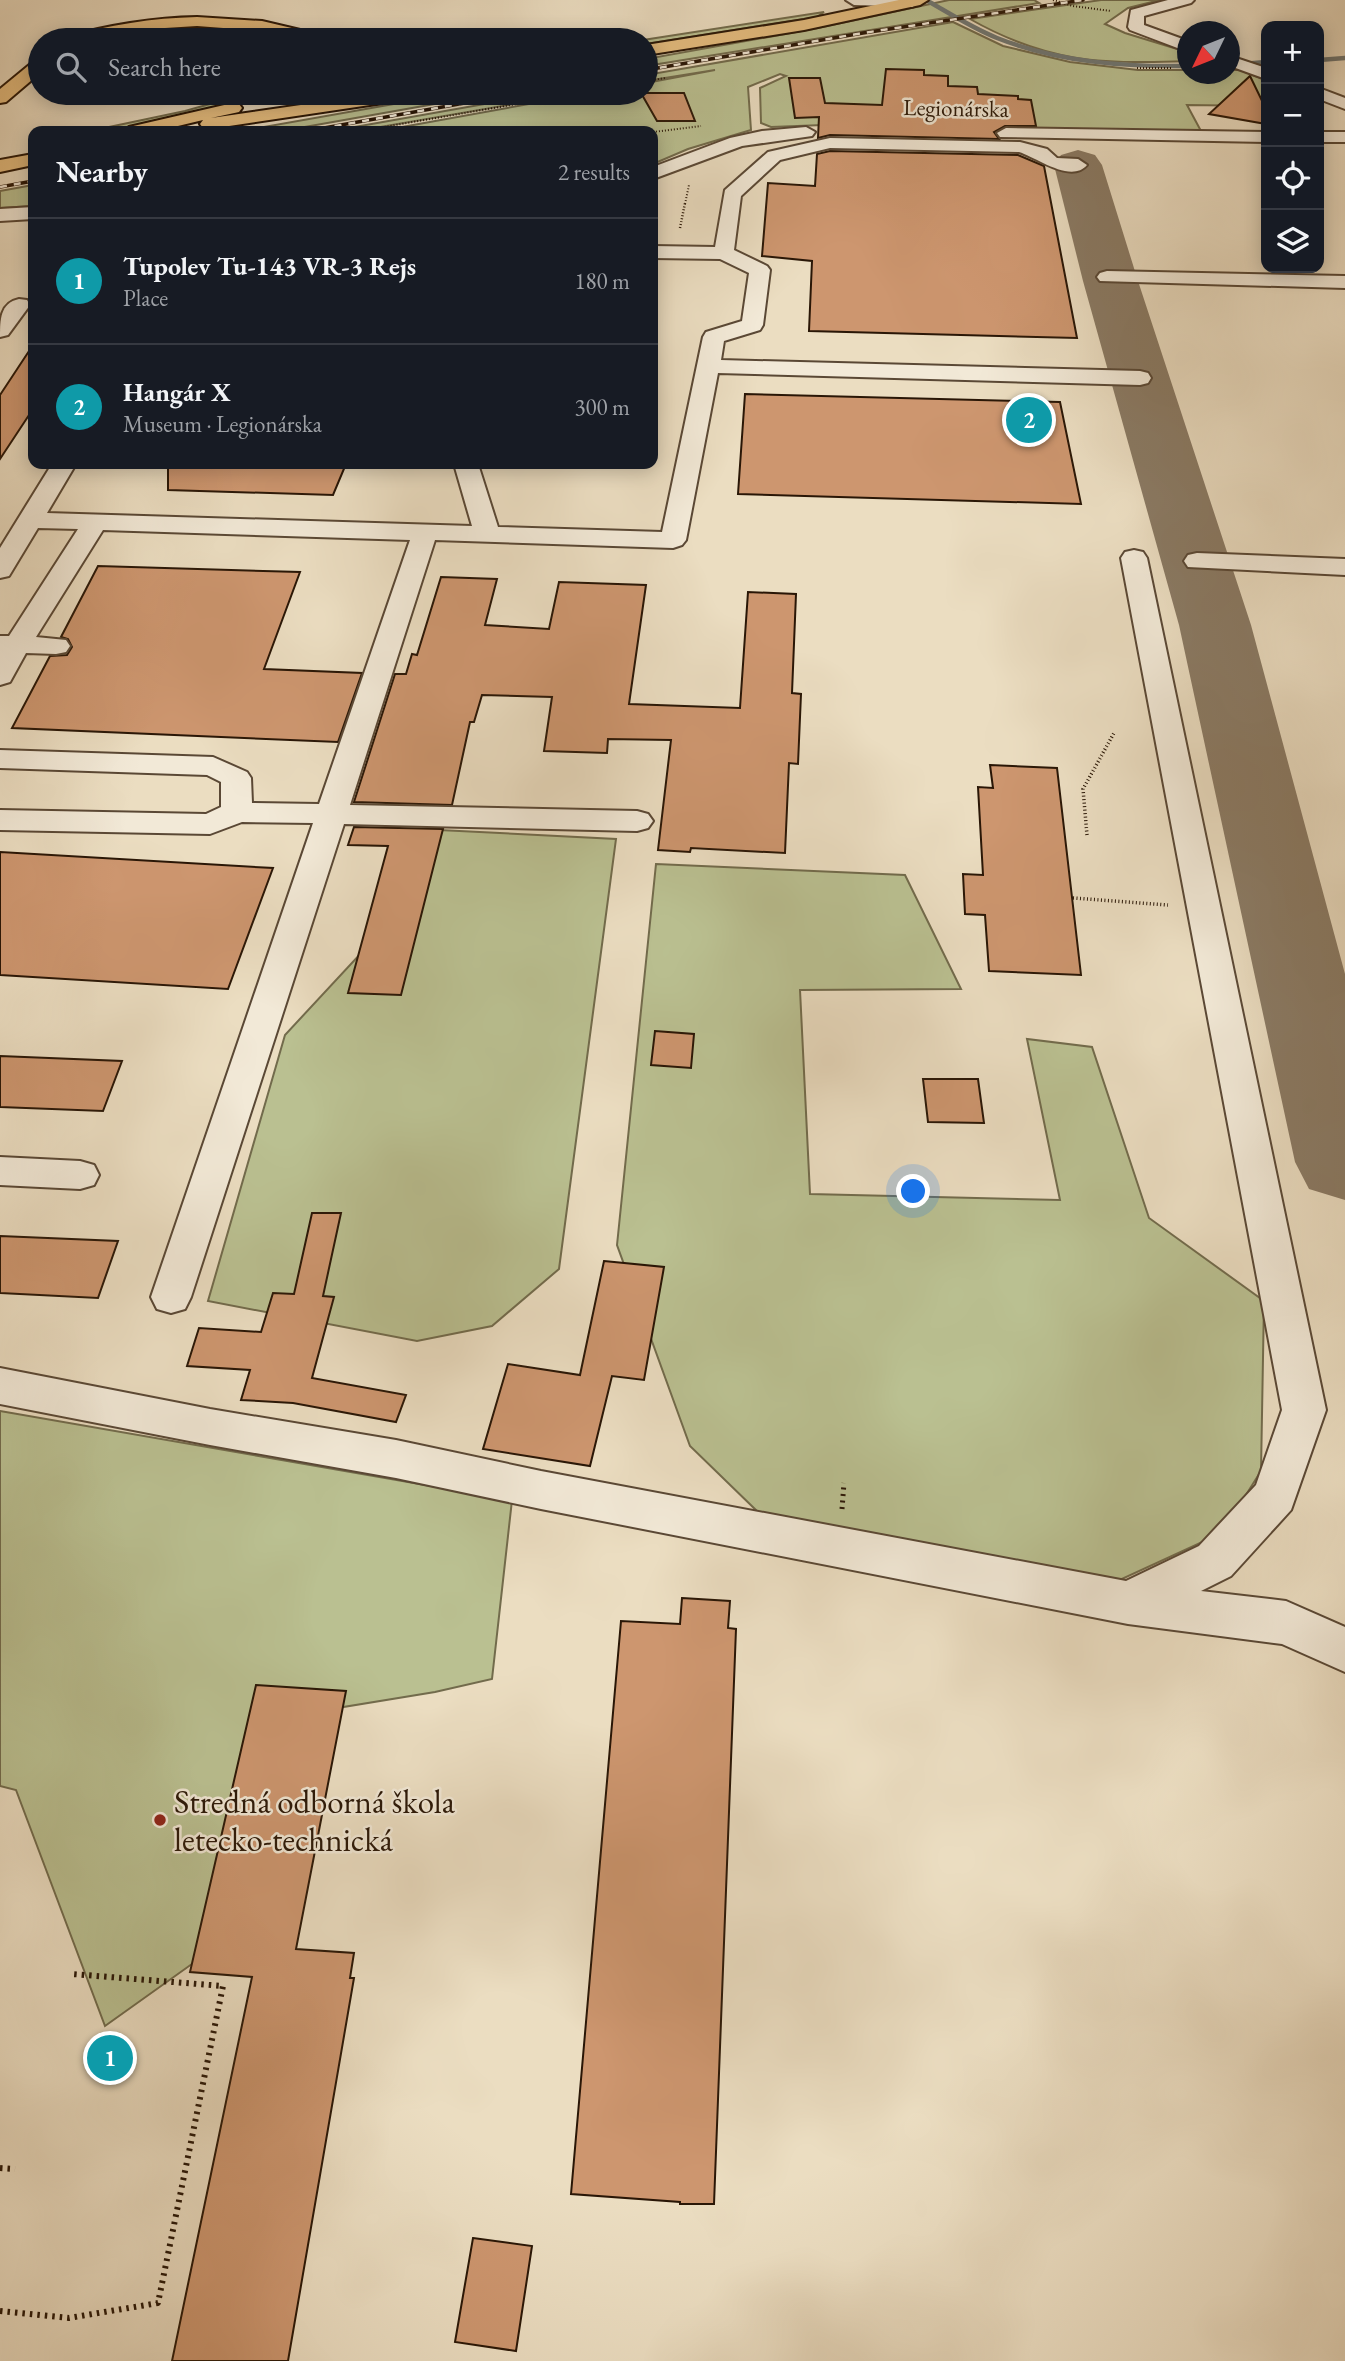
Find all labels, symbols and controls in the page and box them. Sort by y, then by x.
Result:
north arrow [1177,21,1240,84]
map controls [1261,21,1324,273]
button: + [1261,21,1324,84]
search box [28,28,658,105]
icon: search [52,48,90,86]
text: Search here [108,50,221,84]
button: − [1261,84,1324,147]
street label: Legionárska [903,92,1010,124]
button: locate [1261,147,1324,210]
text: Nearby [56,152,148,191]
text: 2 results [558,157,630,187]
button: layers [1261,210,1324,273]
text: Tupolev Tu-143 VR-3 Rejs [123,249,416,283]
text: 1 [73,266,85,296]
text: 180 m [574,266,630,296]
text: Place [123,283,168,313]
text: Hangár X [123,375,231,409]
text: 2 [73,392,85,422]
text: 300 m [574,392,630,422]
pin: 2 [1006,394,1052,446]
text: Museum · Legionárska [123,409,322,439]
your location [896,1174,930,1208]
place label: Stredná odborná škola letecko-technická [174,1780,456,1861]
marker: Stredná odborná škola letecko-technická [152,1812,168,1828]
pin: 1 [87,2032,133,2084]

